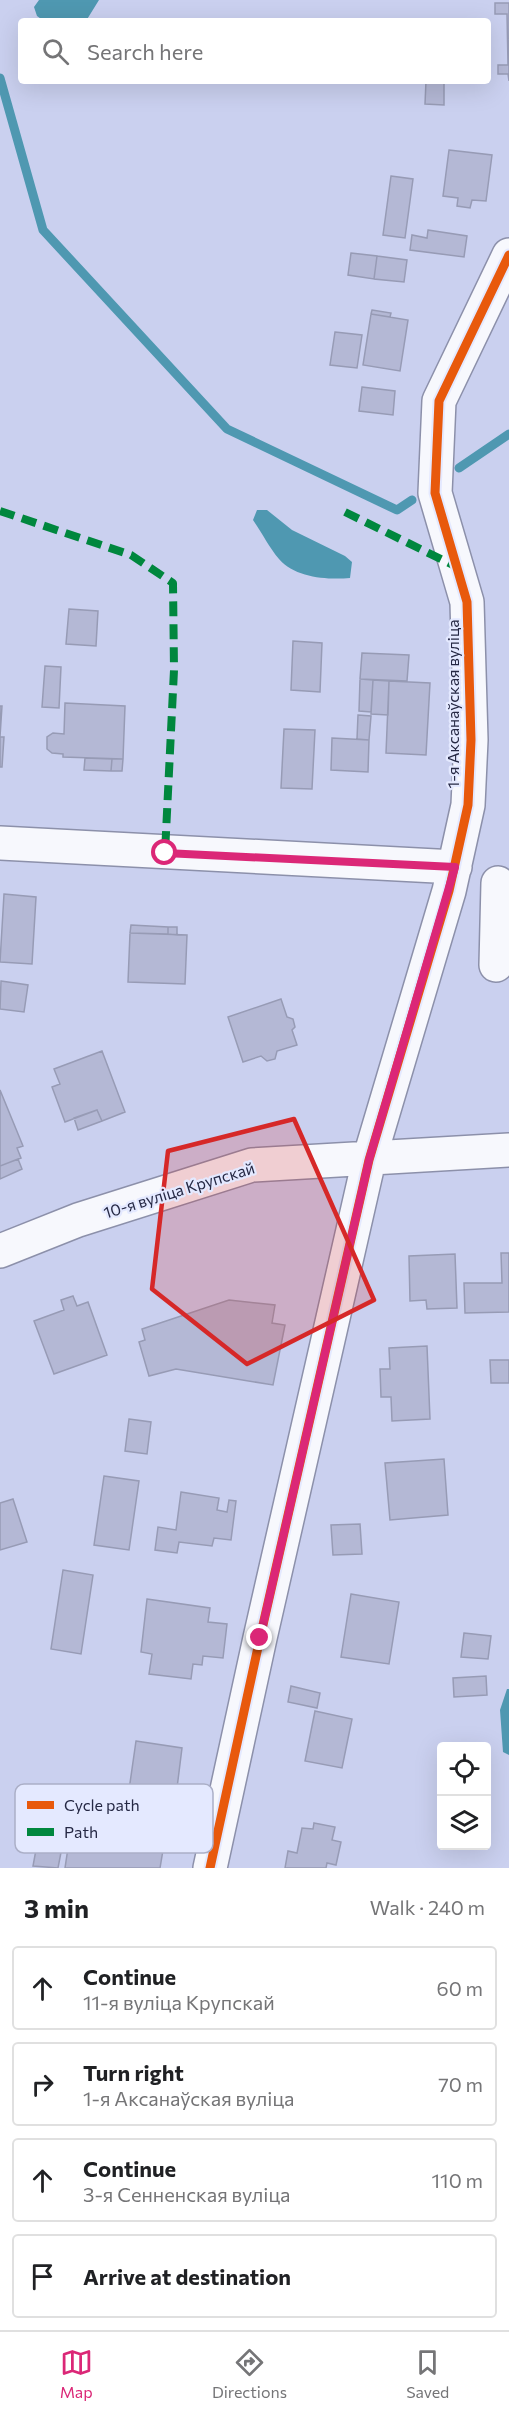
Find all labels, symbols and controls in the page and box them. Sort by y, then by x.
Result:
search box [18,18,491,84]
icon: search [39,35,72,68]
text: Search here [87,38,203,65]
street label: 1-я Аксанаўская вуліца [443,619,462,789]
route start [151,839,177,865]
street label: 10-я вуліца Крупскай [101,1157,257,1222]
route end [246,1624,272,1650]
map controls [437,1742,491,1850]
button: locate [437,1742,491,1796]
legend [15,1784,213,1853]
text: Cycle path [64,1795,140,1814]
button: layers [437,1796,491,1850]
text: Path [64,1822,98,1841]
text: 3 min [24,1892,89,1923]
text: Walk · 240 m [370,1895,485,1919]
text: Continue [83,1963,176,1990]
icon: ahead [26,1972,59,2005]
text: 60 m [437,1976,483,2000]
text: 11-я вуліца Крупскай [83,1990,275,2014]
text: Turn right [83,2059,184,2086]
icon: right [26,2068,59,2101]
text: 70 m [438,2072,483,2096]
text: 1-я Аксанаўская вуліца [83,2086,294,2110]
text: Continue [83,2155,176,2182]
icon: ahead [26,2164,59,2197]
text: 110 m [432,2168,483,2192]
text: 3-я Сенненская вуліца [83,2182,290,2206]
icon: arrive [26,2260,59,2293]
text: Arrive at destination [83,2263,291,2290]
tab: Map [60,2346,93,2401]
tab: Directions [212,2346,287,2401]
tab: Saved [406,2346,449,2401]

